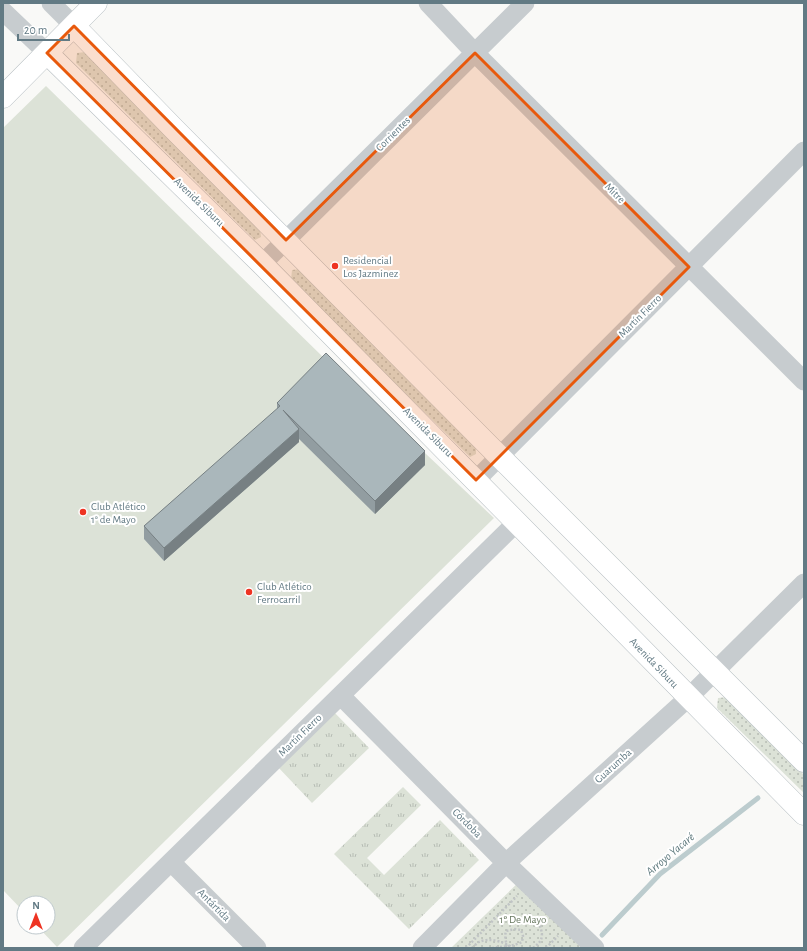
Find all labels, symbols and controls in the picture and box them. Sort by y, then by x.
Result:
scale bar [18,16,69,42]
text: 20 m [24,24,47,36]
street label: Corrientes [374,115,412,153]
street label: Avenida Siburu [172,176,226,229]
street label: Mitre [603,181,627,205]
place label: Residencial Los Jazminez [343,255,399,279]
marker: Residencial Los Jazminez [330,261,340,271]
street label: Martín Fierro [616,292,664,340]
street label: Avenida Siburu [401,405,455,459]
place label: Club Atlético 1° de Mayo [91,501,146,525]
marker: Club Atlético 1° de Mayo [78,507,88,517]
place label: Club Atlético Ferrocarril [257,581,312,605]
marker: Club Atlético Ferrocarril [244,587,254,597]
street label: Avenida Siburu [628,636,681,690]
street label: Martín Fierro [276,712,324,758]
street label: Guarumba [592,747,634,785]
street label: Córdoba [450,806,484,840]
water label: Arroyo Yacaré [643,830,697,878]
street label: Antártida [196,887,232,923]
north arrow [16,895,56,935]
text: N [32,900,40,911]
park label: 1º De Mayo [500,914,546,925]

